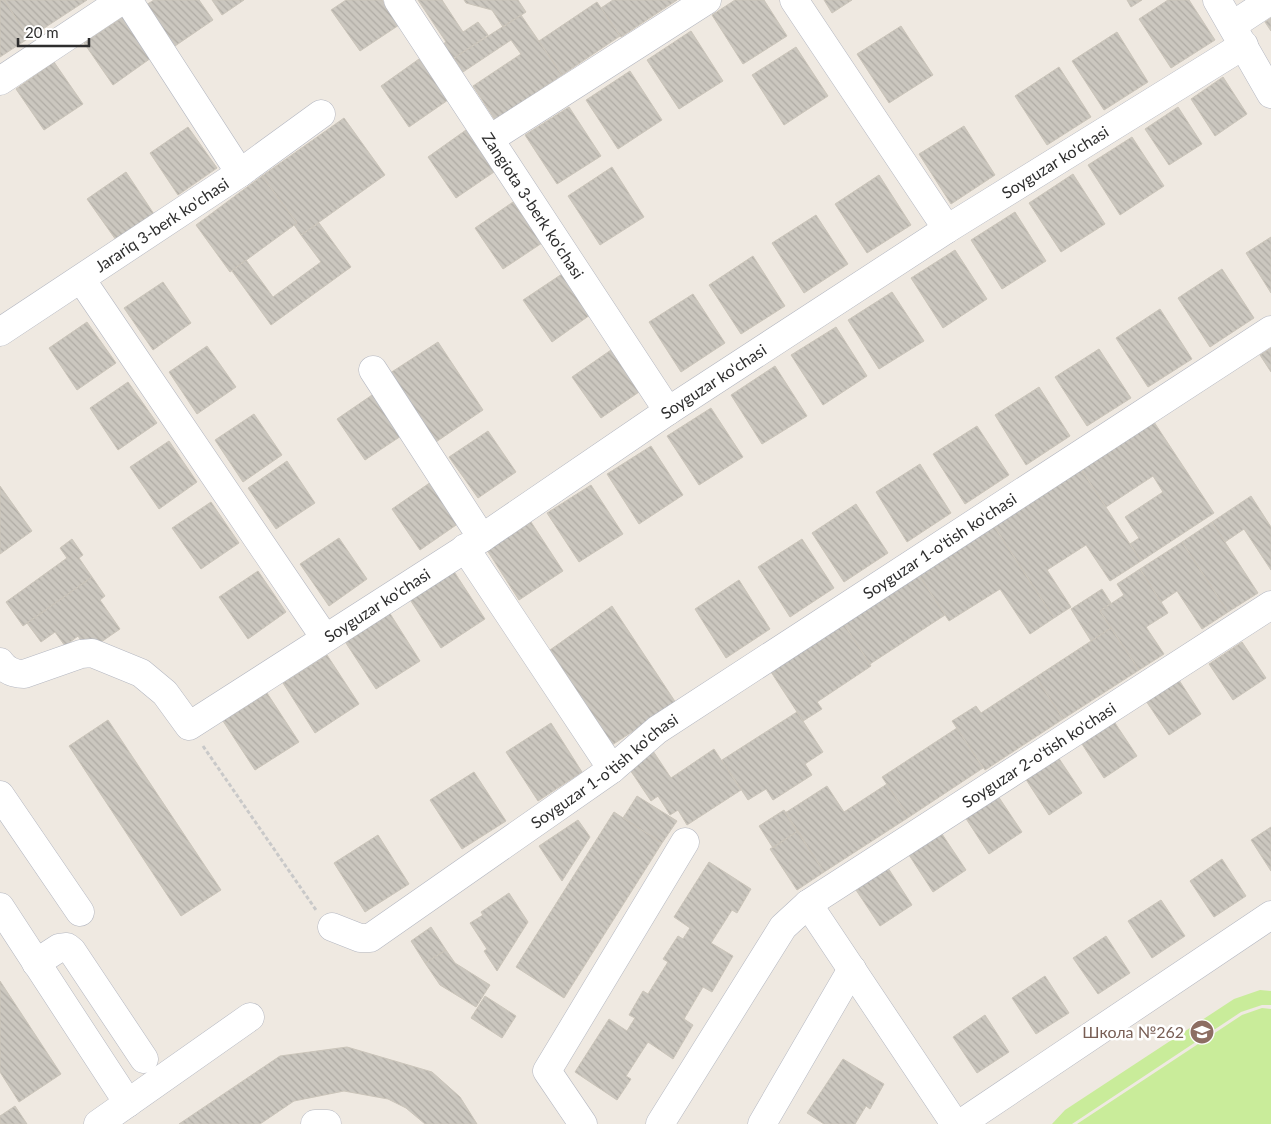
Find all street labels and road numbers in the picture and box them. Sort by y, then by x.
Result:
street label: Soyguzar ko'chasi [998,121,1112,202]
street label: Zangiota 3-berk ko'chasi [479,129,588,282]
street label: Jarariq 3-berk ko'chasi [91,173,232,276]
street label: Soyguzar ko'chasi [657,340,770,422]
street label: Soyguzar 1-o'tish ko'chasi [859,489,1020,602]
street label: Soyguzar ko'chasi [320,564,433,646]
street label: Soyguzar 2-o'tish ko'chasi [958,698,1119,811]
street label: Soyguzar 1-o'tish ko'chasi [527,709,681,832]

